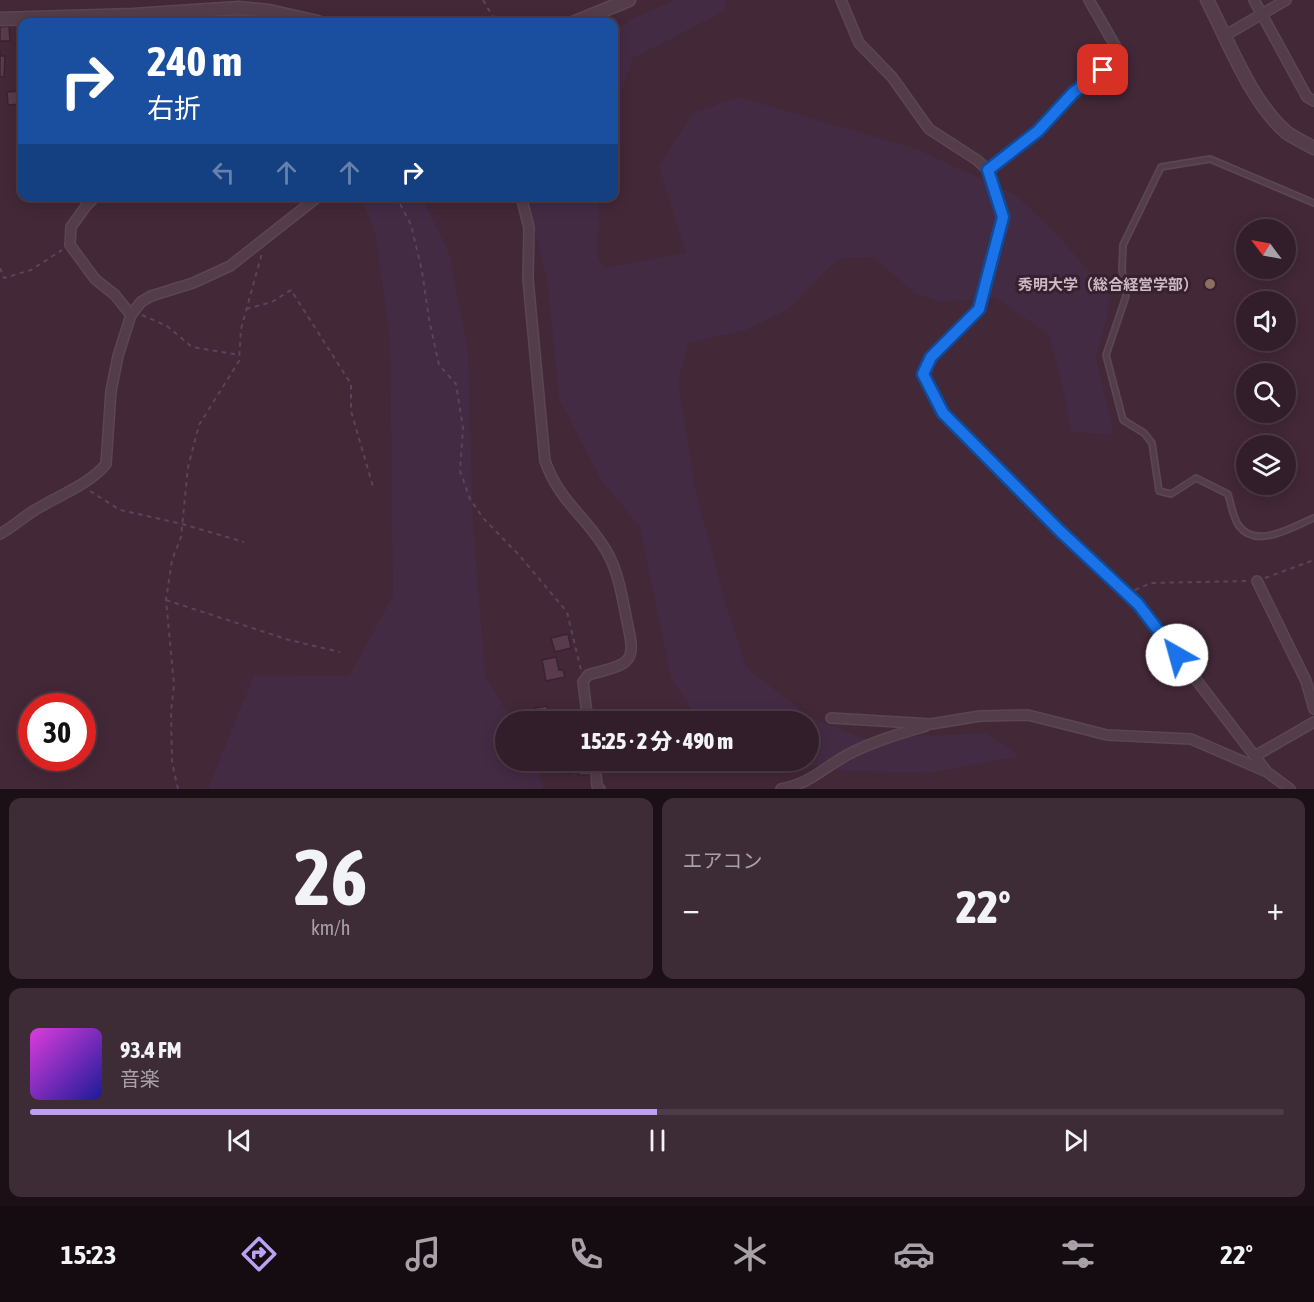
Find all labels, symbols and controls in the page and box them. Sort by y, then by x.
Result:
text: 240 m [147,37,242,85]
icon: right [48,42,126,120]
pin [1077,44,1128,95]
icon: arrive [1086,53,1119,86]
text: 右折 [147,93,201,124]
icon: left [207,156,240,189]
icon: ahead [270,156,303,189]
icon: ahead [333,156,366,189]
icon: right [396,156,429,189]
north arrow [1236,219,1296,279]
map controls [1236,219,1296,495]
place label: 秀明大学（総合経営学部） [1018,276,1198,293]
marker: 秀明大学（総合経営学部） [1203,277,1217,291]
button: sound [1236,291,1296,351]
button: search [1236,363,1296,423]
button: layers [1236,435,1296,495]
position arrow [1145,623,1209,687]
speed limit sign: 30 [18,693,96,771]
text: 15:25 · 2 分 · 490 m [581,728,733,754]
text: 26 [294,832,367,922]
text: エアコン [683,849,763,872]
text: 22° [956,881,1011,933]
text: − [683,889,700,927]
text: + [1267,889,1284,927]
text: km/h [311,916,351,939]
text: 93.4 FM [120,1037,182,1063]
text: 音楽 [120,1067,160,1090]
icon: previous [223,1124,256,1157]
icon: pause [641,1124,674,1157]
icon: next [1059,1124,1092,1157]
icon: directions [238,1233,280,1275]
icon: music [402,1233,444,1275]
icon: phone [565,1233,607,1275]
icon: climate [729,1233,771,1275]
icon: car [893,1233,935,1275]
icon: filters [1057,1233,1099,1275]
text: 15:23 [61,1239,116,1270]
text: 22° [1220,1239,1253,1270]

